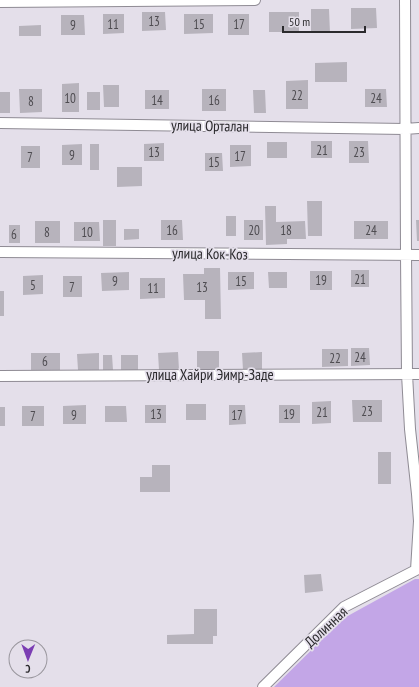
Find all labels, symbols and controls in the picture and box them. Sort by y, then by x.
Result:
scale bar [283,8,365,34]
house number: 13 [148,13,160,30]
text: 50 m [289,14,310,29]
house number: 11 [107,16,119,33]
house number: 15 [193,16,205,33]
house number: 17 [233,16,245,33]
house number: 9 [70,17,76,34]
house number: 22 [291,87,303,104]
house number: 10 [64,90,76,107]
house number: 24 [370,90,382,107]
house number: 14 [151,92,163,109]
house number: 16 [208,92,220,109]
house number: 8 [28,93,34,110]
street label: улица Орталан [171,115,249,136]
house number: 21 [316,142,328,159]
house number: 13 [148,144,160,161]
house number: 23 [353,144,365,161]
house number: 9 [69,147,75,164]
house number: 17 [234,148,246,165]
house number: 7 [27,149,33,166]
house number: 15 [208,154,220,171]
house number: 16 [166,222,178,239]
house number: 20 [248,222,260,239]
house number: 18 [280,222,292,239]
house number: 24 [365,222,377,239]
house number: 8 [44,224,50,241]
house number: 10 [81,224,93,241]
house number: 6 [11,226,17,243]
street label: улица Кок-Коз [172,243,248,264]
house number: 21 [354,271,366,288]
house number: 19 [315,272,327,289]
house number: 9 [112,273,118,290]
house number: 15 [235,273,247,290]
house number: 5 [30,277,36,294]
house number: 7 [69,279,75,296]
house number: 13 [196,279,208,296]
house number: 11 [147,280,159,297]
house number: 24 [354,349,366,366]
house number: 22 [329,350,341,367]
house number: 6 [42,353,48,370]
street label: улица Хайри Эимр-Заде [146,365,274,384]
house number: 23 [361,403,373,420]
house number: 21 [316,404,328,421]
house number: 13 [150,406,162,423]
house number: 19 [283,406,295,423]
house number: 9 [71,407,77,424]
house number: 17 [231,407,243,424]
house number: 7 [30,408,36,425]
street label: Долинная [300,602,351,651]
north arrow [8,639,48,679]
text: С [25,662,30,676]

